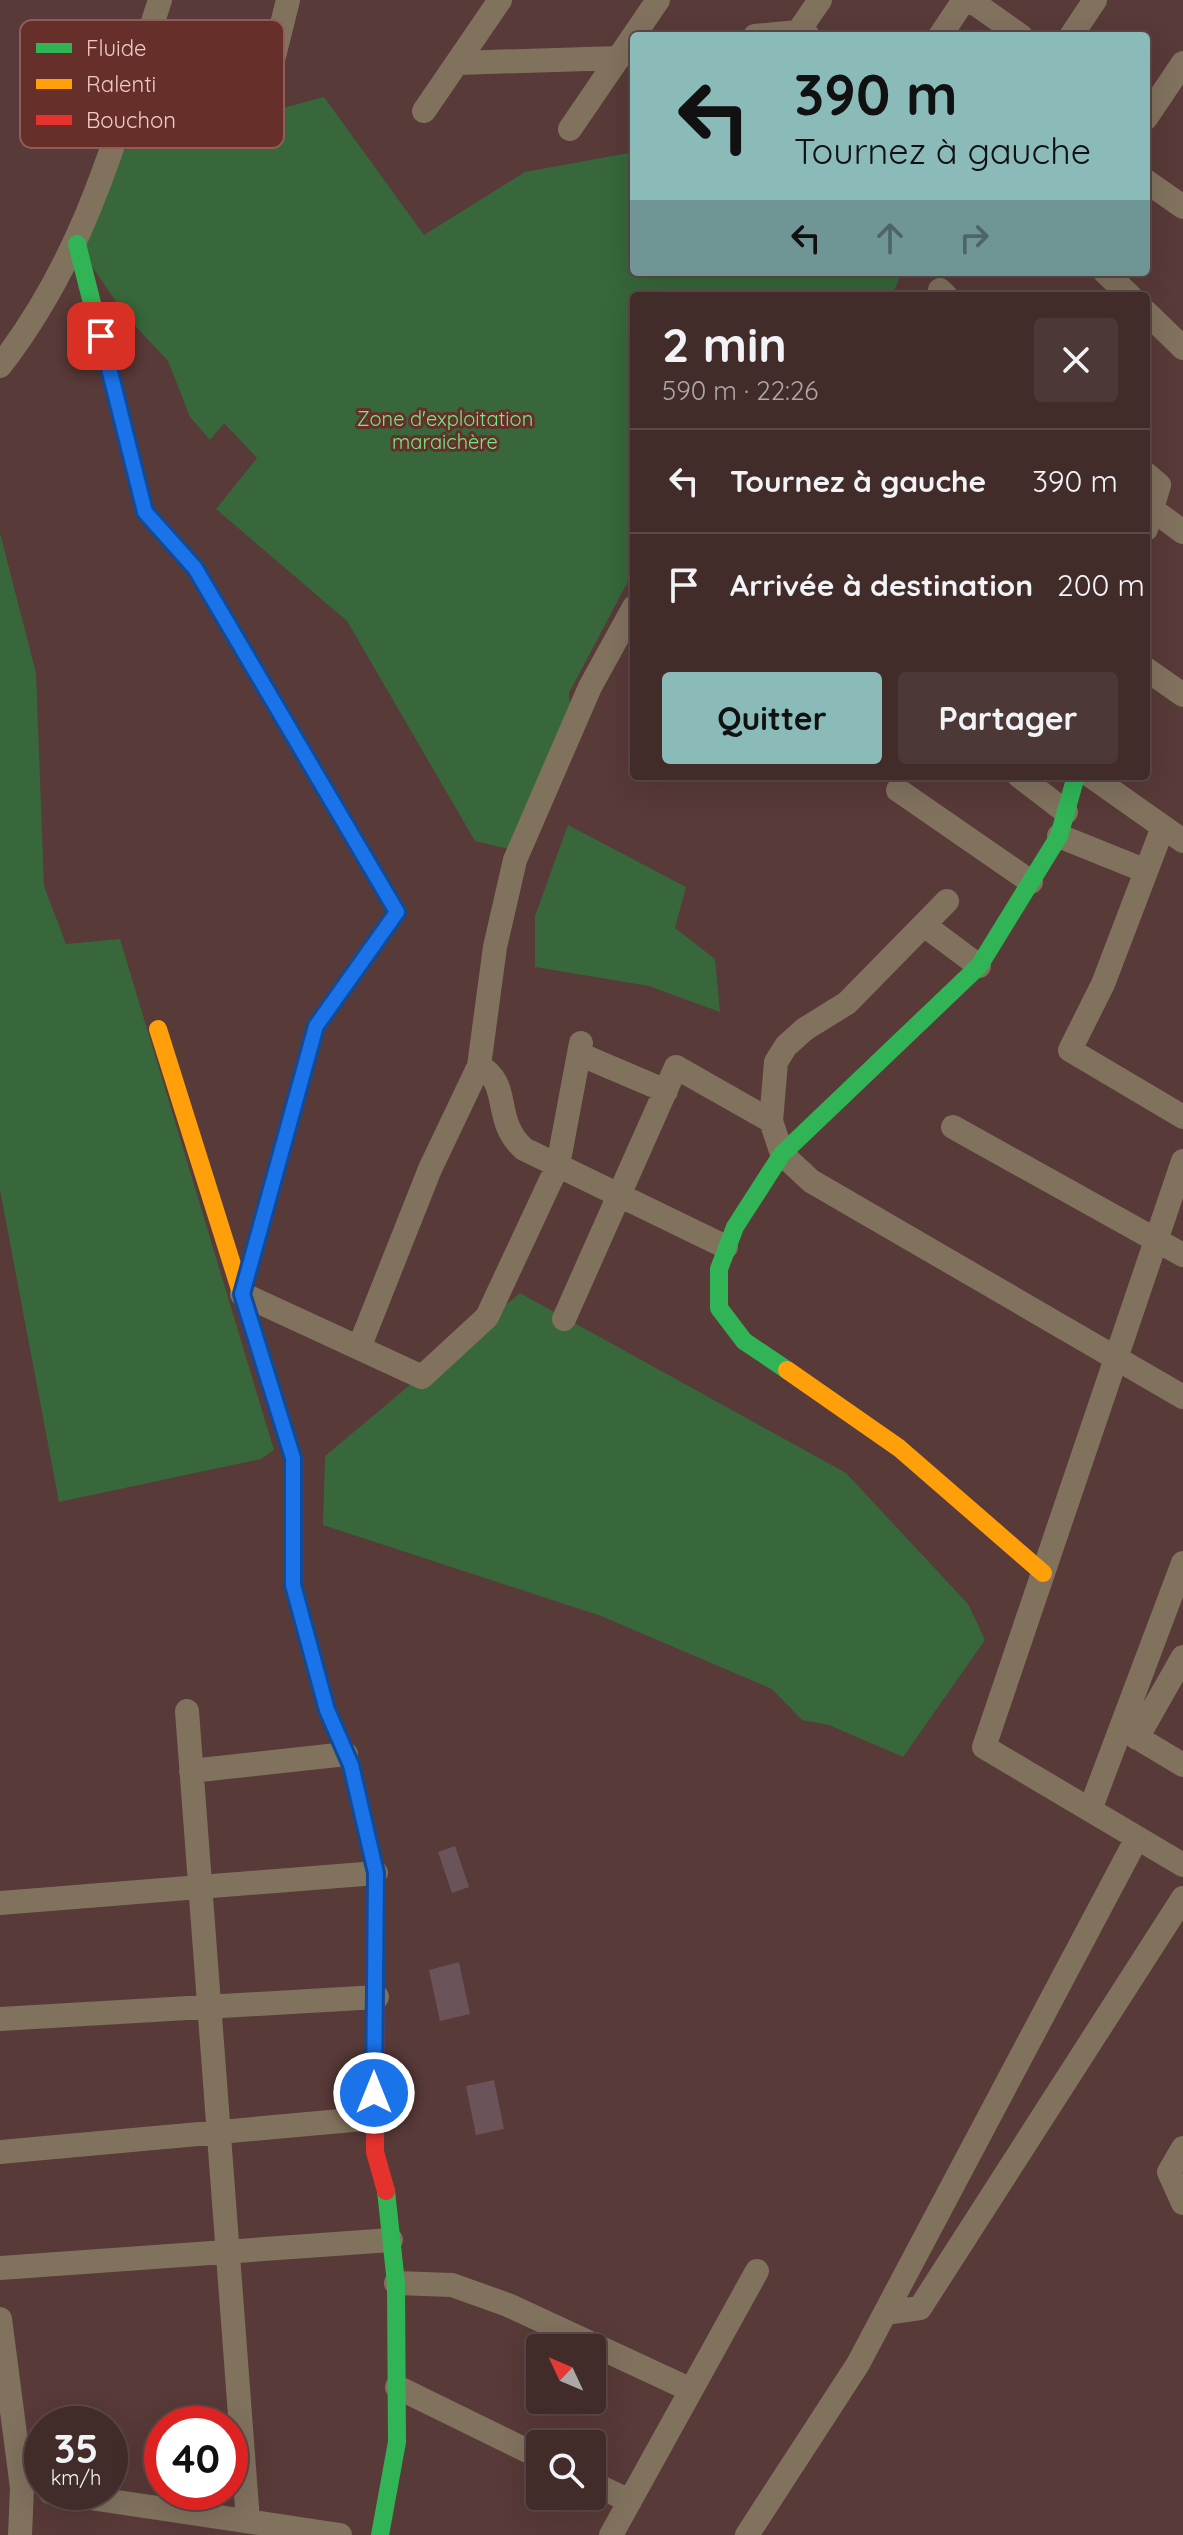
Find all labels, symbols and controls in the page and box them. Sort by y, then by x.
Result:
legend [20,20,284,148]
text: Fluide [86,34,146,62]
text: 390 m [794,59,958,129]
icon: left [662,64,766,168]
text: Ralenti [86,70,156,98]
text: Bouchon [86,106,176,134]
text: Tournez à gauche [794,128,1091,173]
icon: left [784,216,828,260]
icon: ahead [868,216,912,260]
icon: right [952,216,996,260]
pin [67,302,135,370]
icon: arrive [79,314,123,358]
text: 2 min [662,314,787,374]
button: close [1034,318,1118,402]
text: 590 m · 22:26 [662,374,818,407]
park label: Zone d'exploitation maraichère [357,406,533,454]
icon: left [662,459,706,503]
text: Tournez à gauche [730,462,986,500]
text: 390 m [1032,462,1118,500]
icon: arrive [662,563,706,607]
text: Arrivée à destination [730,566,1033,604]
text: 200 m [1057,566,1145,604]
button: Quitter [662,672,882,764]
button: Partager [898,672,1118,764]
position arrow [332,2051,416,2135]
north arrow [526,2334,606,2414]
map controls [526,2334,606,2510]
speed limit sign: 40 [144,2406,248,2510]
text: 35 [54,2423,98,2473]
button: search [526,2430,606,2510]
text: km/h [51,2465,101,2490]

